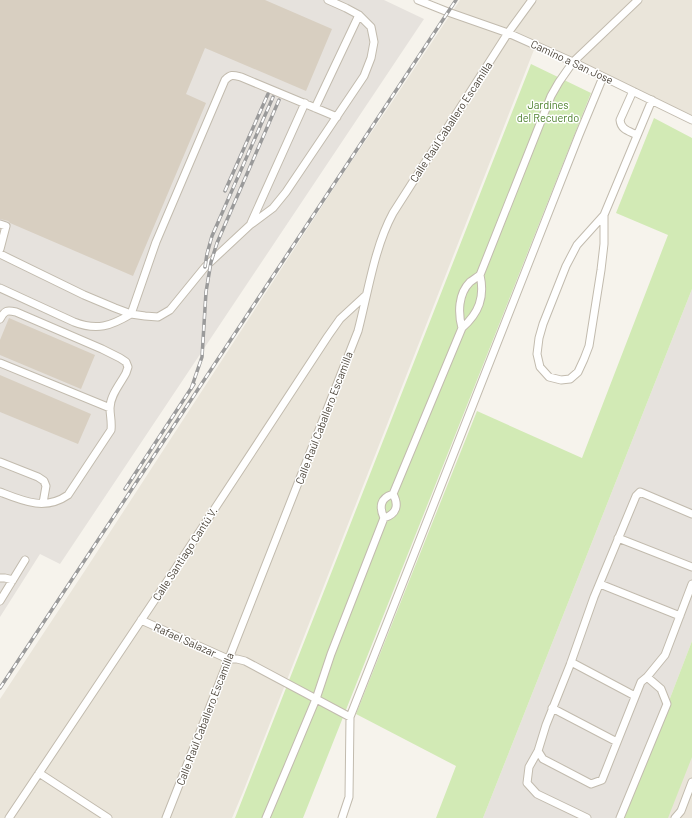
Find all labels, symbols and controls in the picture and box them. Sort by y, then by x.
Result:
street label: Camino a San Jose [529,37,616,86]
street label: Calle Raúl Caballero Escamilla [407,59,494,184]
park label: Jardínes del Recuerdo [517,98,579,124]
street label: Calle Raúl Caballero Escamilla [292,350,355,486]
street label: Calle Santiago Cantú V. [149,504,220,603]
street label: Rafael Salazar [152,620,218,659]
street label: Calle Raúl Caballero Escamilla [173,651,236,787]

